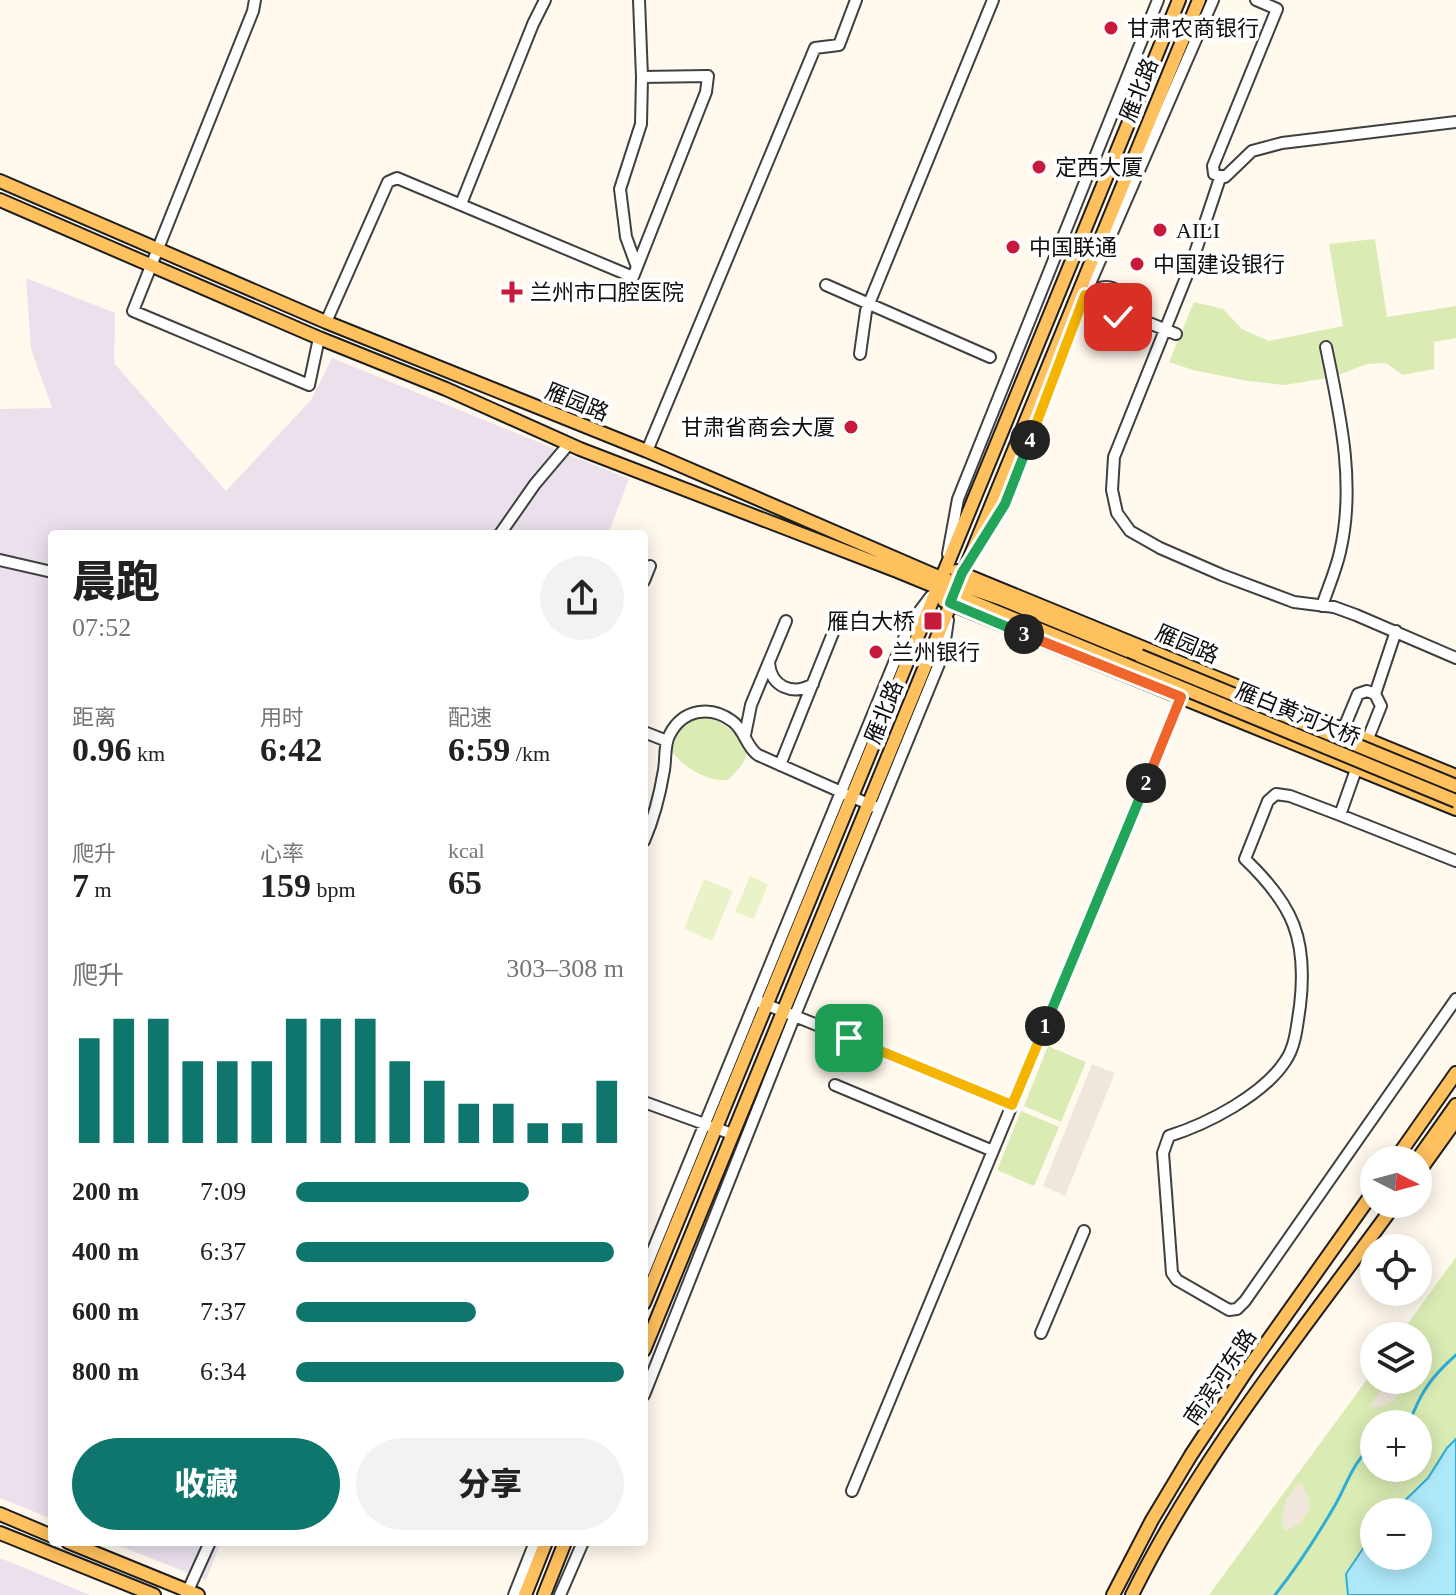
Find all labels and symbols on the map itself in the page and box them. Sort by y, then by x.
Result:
place label: 甘肃农商银行 [1127,16,1259,41]
marker: 甘肃农商银行 [1102,19,1120,37]
street label: 雁北路 [1115,55,1163,125]
place label: 定西大厦 [1055,155,1143,180]
marker: 定西大厦 [1030,158,1048,176]
place label: AILI [1176,218,1220,243]
marker: AILI [1151,221,1169,239]
place label: 中国联通 [1029,235,1117,260]
marker: 中国联通 [1004,238,1022,256]
place label: 中国建设银行 [1153,252,1285,277]
marker: 中国建设银行 [1128,255,1146,273]
place label: 兰州市口腔医院 [530,280,684,305]
marker: 兰州市口腔医院 [501,281,523,303]
pin [1084,283,1152,351]
street label: 雁园路 [542,378,612,426]
place label: 甘肃省商会大厦 [681,415,835,440]
marker: 甘肃省商会大厦 [842,418,860,436]
pin: 4 [1010,420,1050,460]
place label: 雁白大桥 [827,609,915,634]
marker: 雁白大桥 [922,610,944,632]
pin: 3 [1004,614,1044,654]
street label: 雁园路 [1152,620,1222,668]
place label: 兰州银行 [892,640,980,665]
marker: 兰州银行 [867,643,885,661]
street label: 雁北路 [860,677,908,747]
street label: 雁白黄河大桥 [1232,678,1364,750]
pin: 2 [1126,763,1166,803]
pin [815,1004,883,1072]
pin: 1 [1025,1006,1065,1046]
north arrow [1360,1146,1432,1218]
street label: 南滨河东路 [1179,1324,1261,1430]

